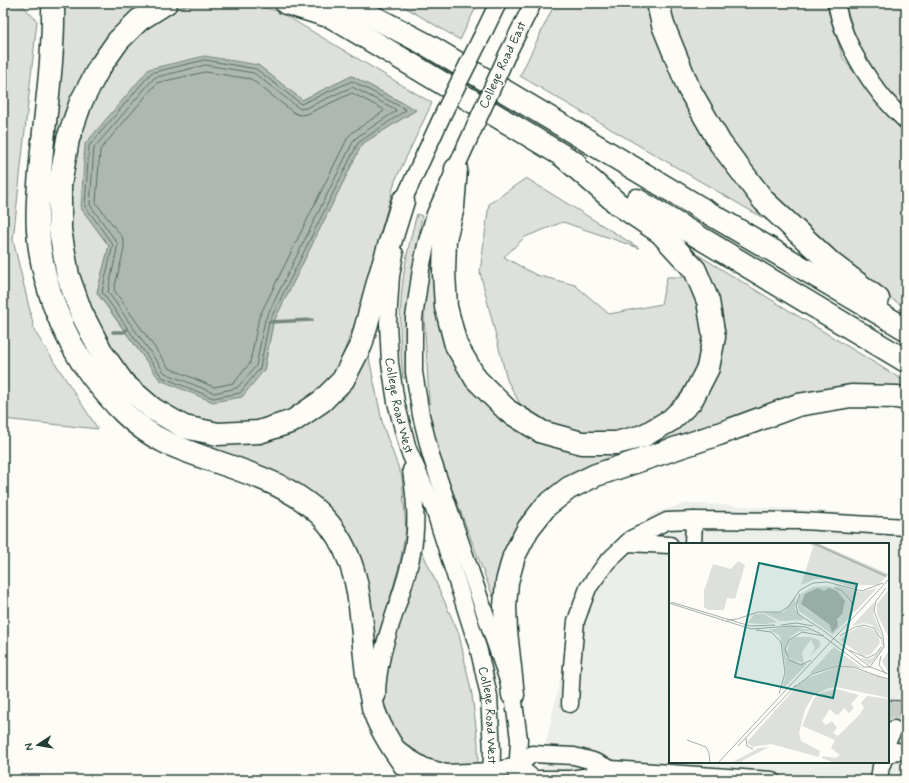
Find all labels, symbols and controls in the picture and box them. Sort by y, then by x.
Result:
street label: College Road East [475,18,531,112]
street label: College Road West [381,357,418,457]
inset map [669,543,889,763]
street label: College Road West [474,665,501,764]
north arrow [18,725,58,765]
text: N [22,742,37,752]

